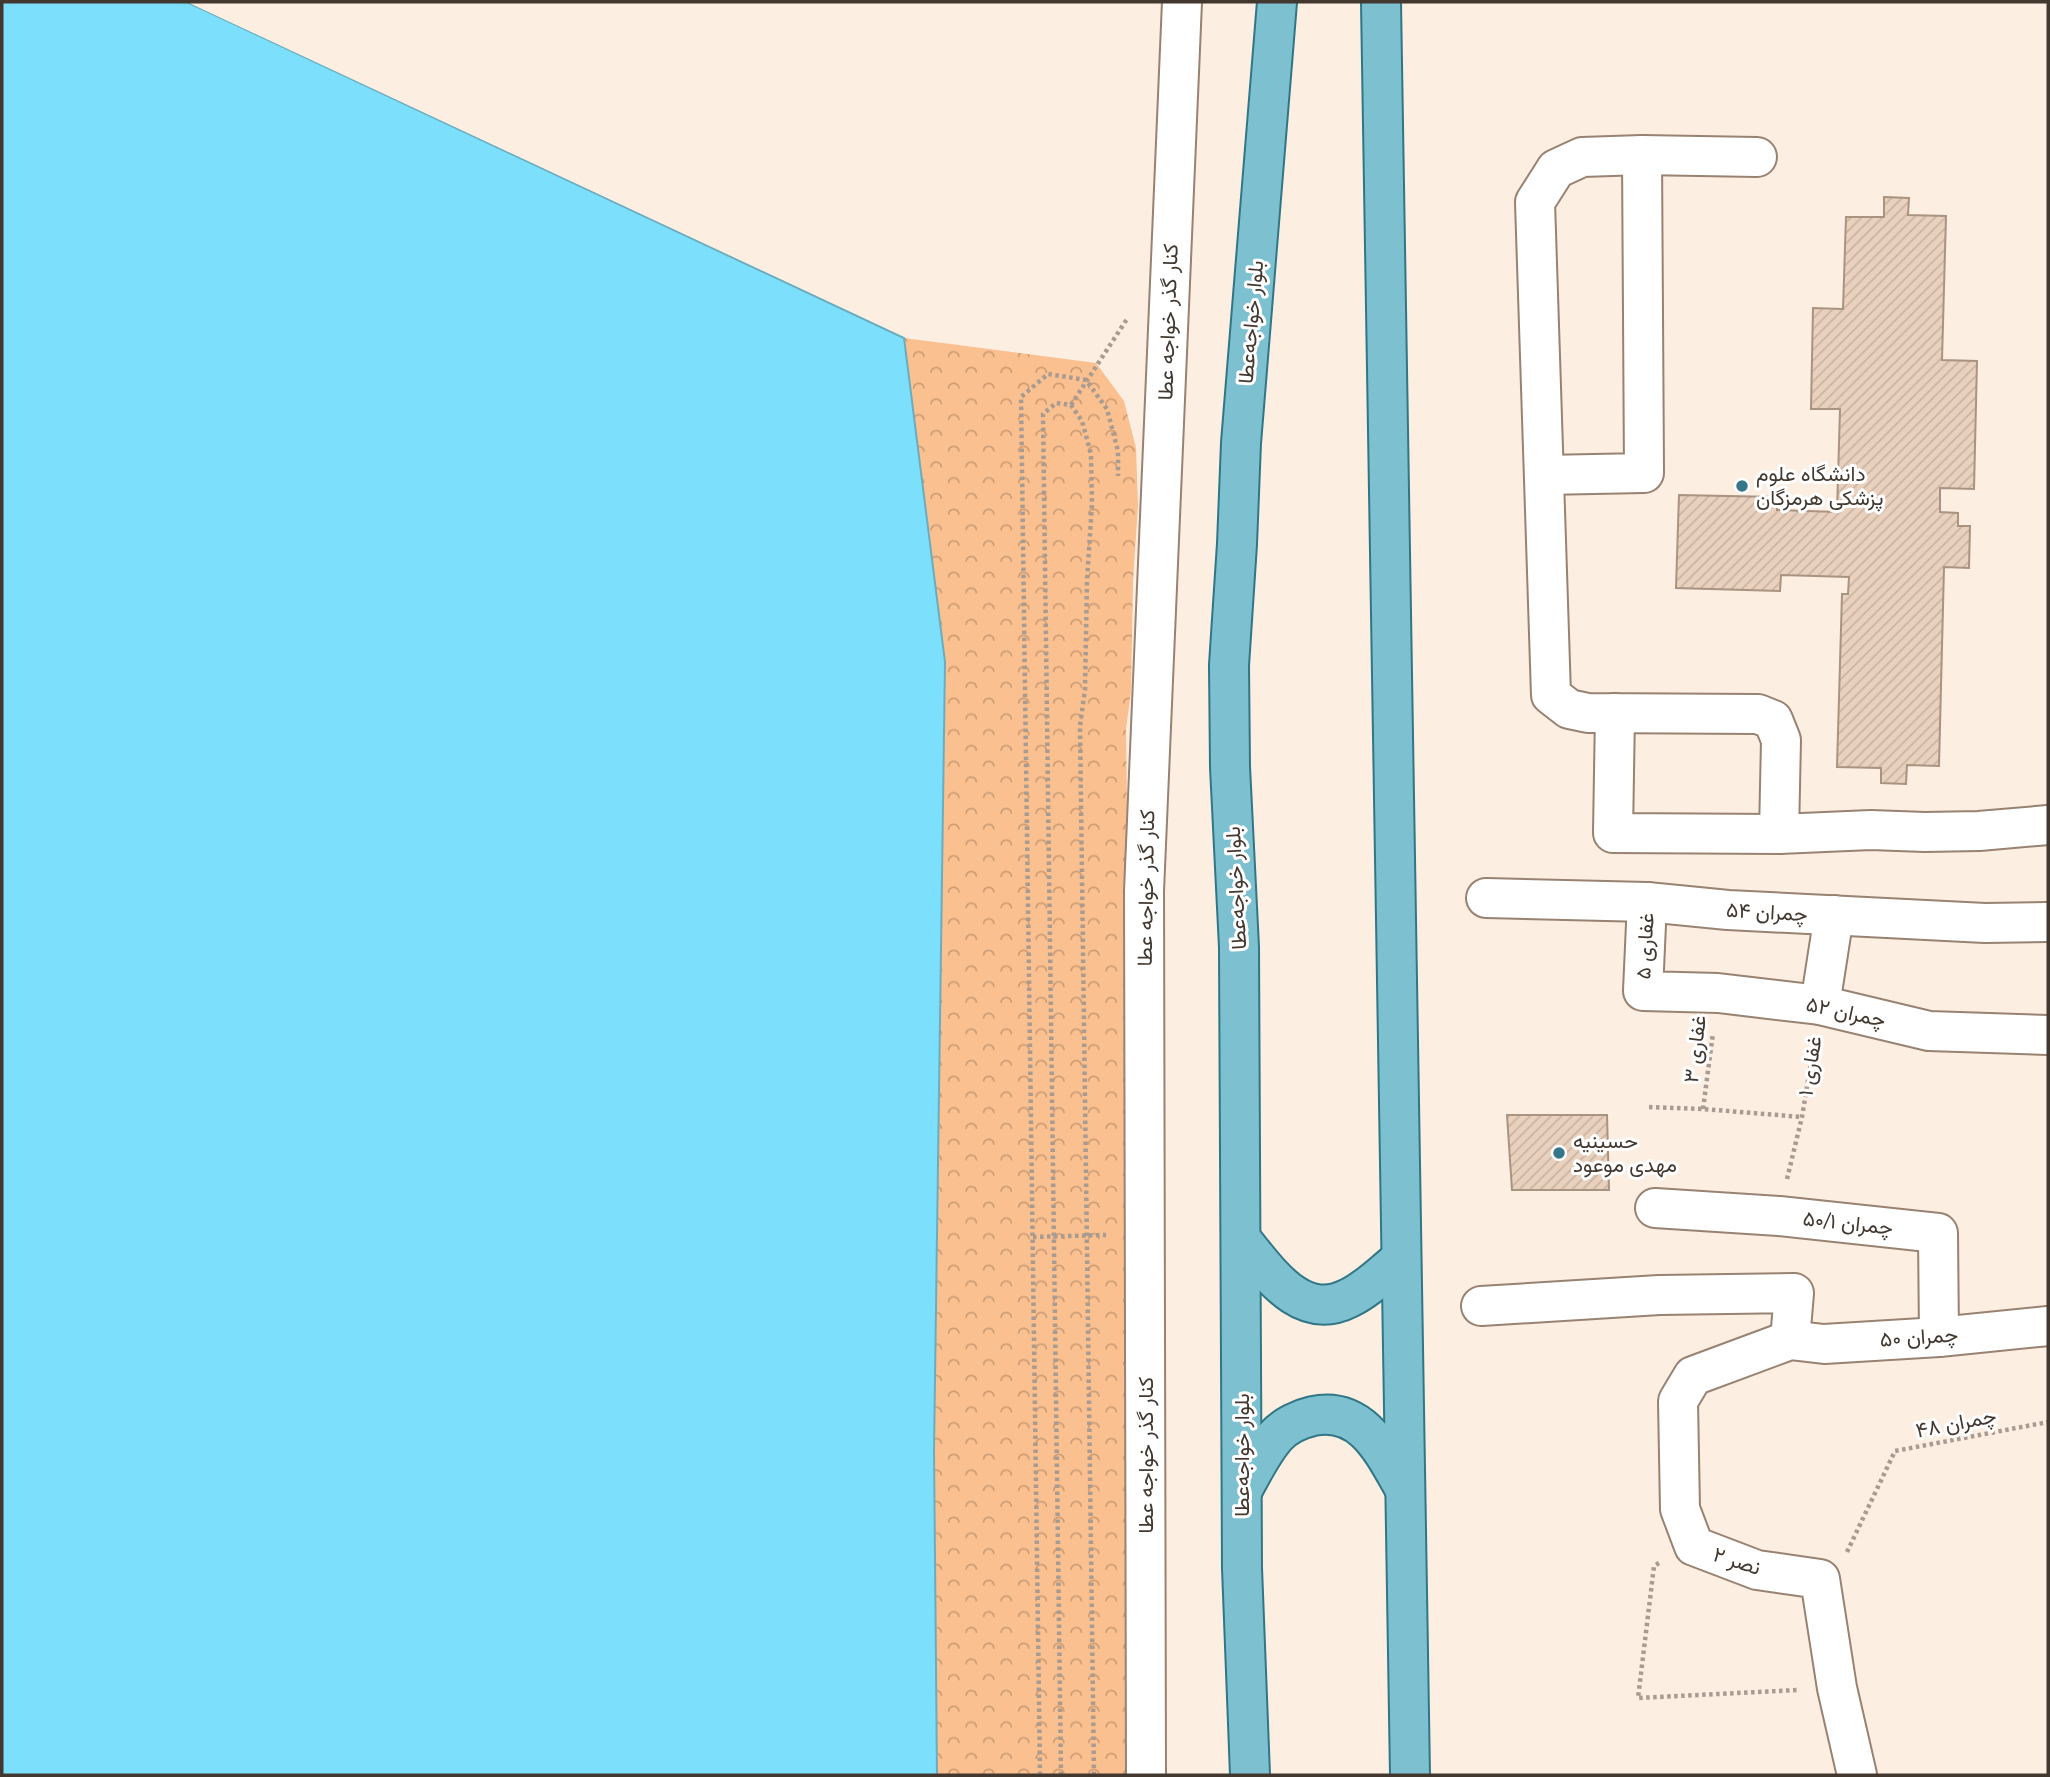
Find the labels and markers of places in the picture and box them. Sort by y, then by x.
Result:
place label: دانشگاه علوم پزشکی هرمزگان [1756,460,1884,512]
marker: دانشگاه علوم پزشکی هرمزگان [1734,478,1750,494]
place label: حسینیه مهدی موعود [1573,1127,1677,1179]
marker: حسینیه مهدی موعود [1551,1145,1567,1161]

